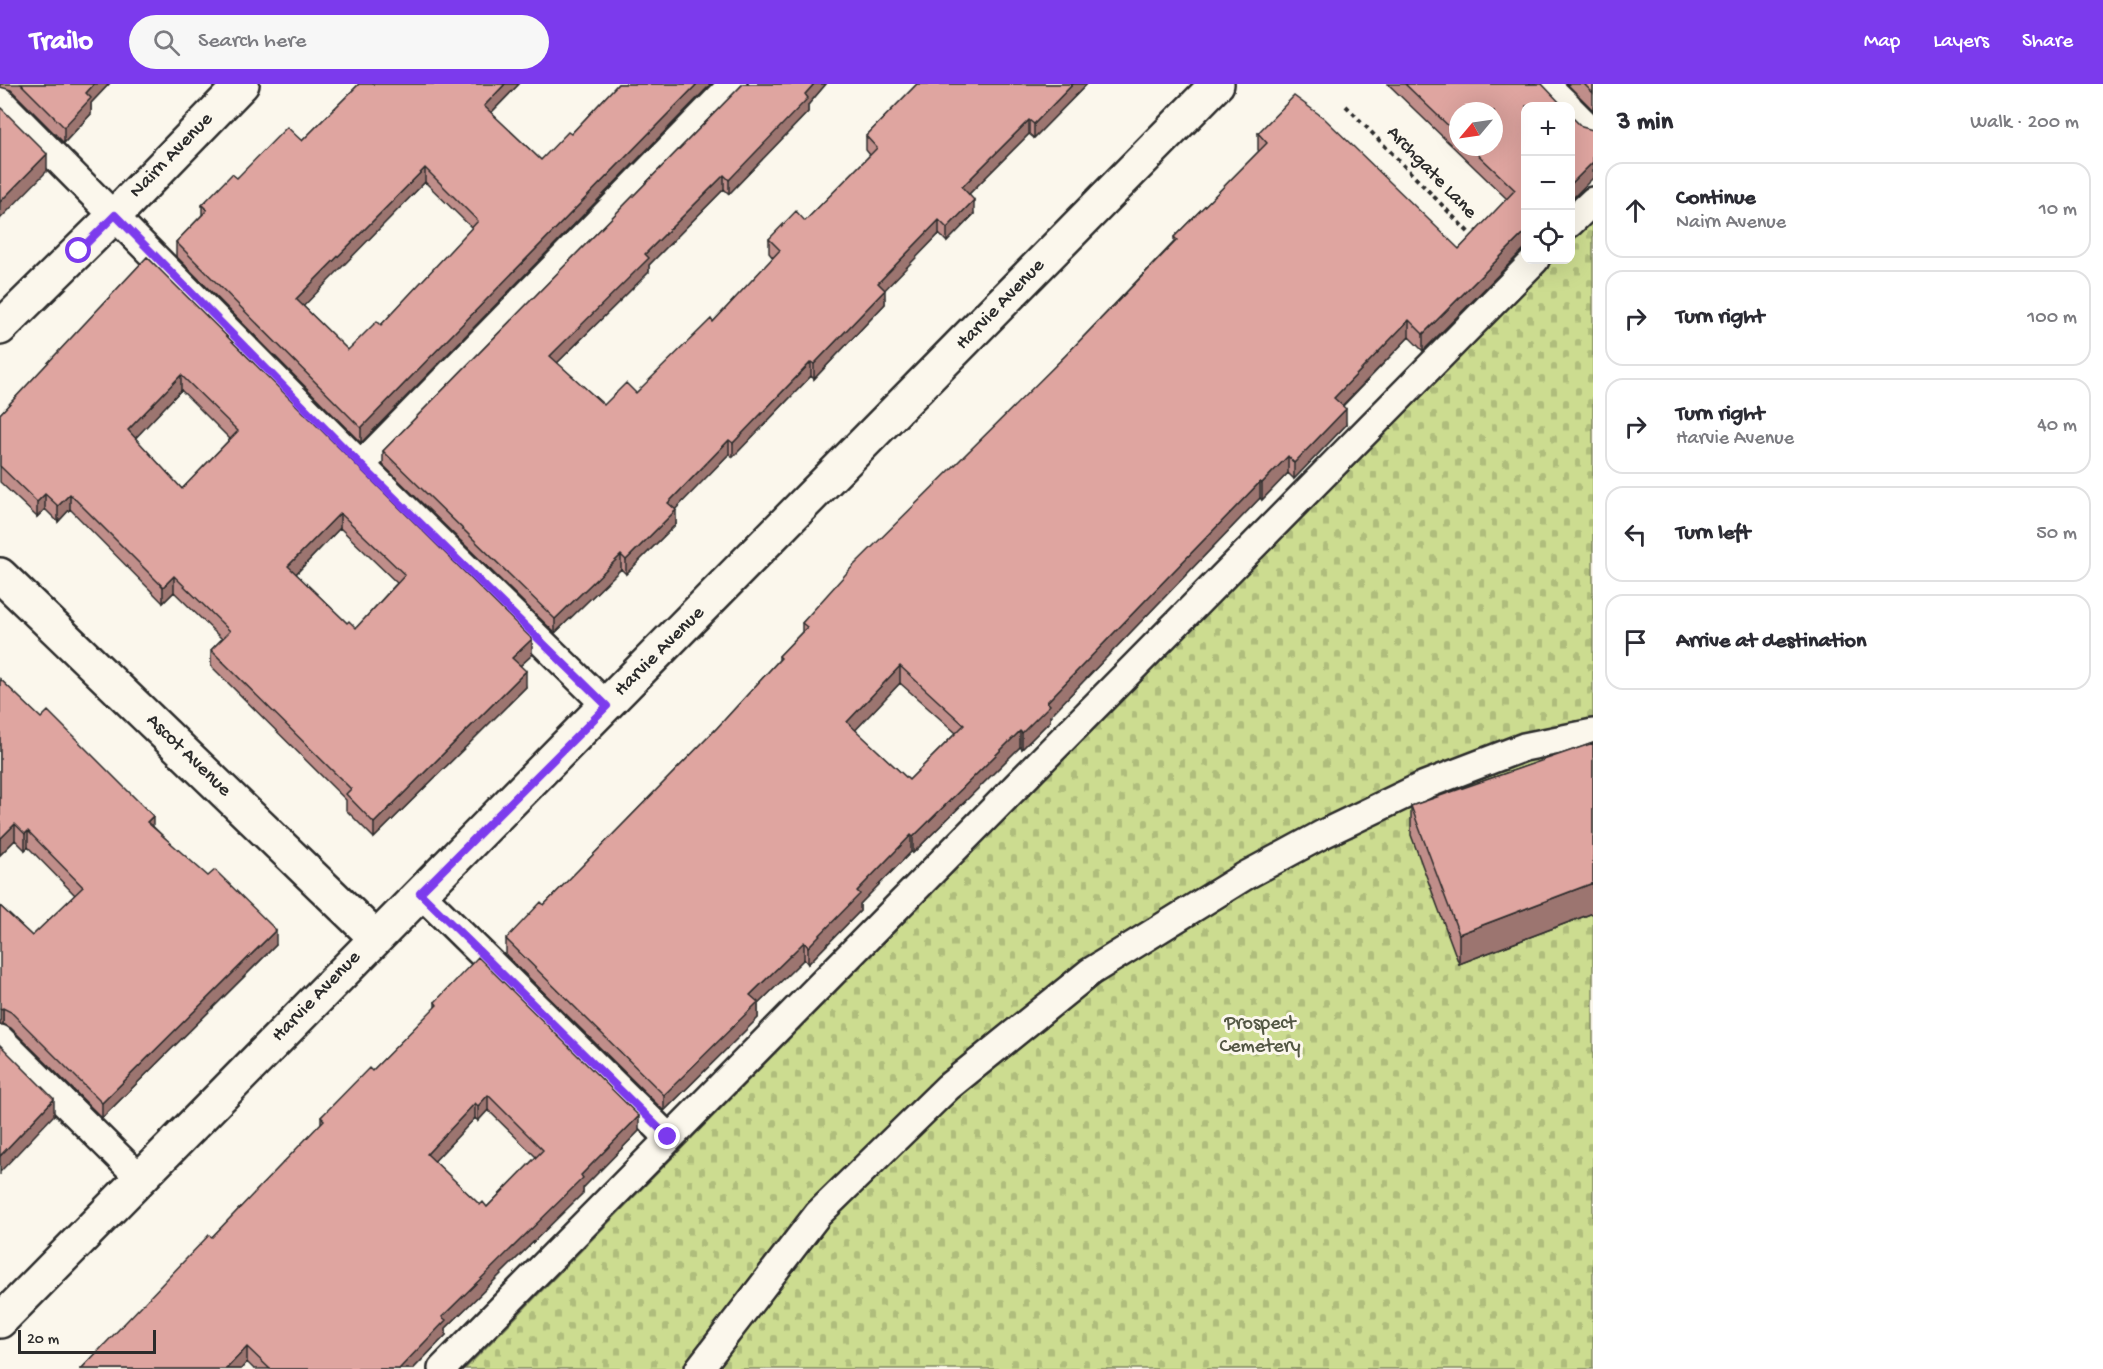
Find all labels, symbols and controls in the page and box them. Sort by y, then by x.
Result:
search box [129,15,549,69]
text: Trailo [30,26,93,59]
icon: search [150,26,183,59]
text: Search here [198,29,306,55]
text: Map [1864,30,1900,55]
text: Layers [1933,30,1989,55]
text: Share [2022,30,2073,55]
north arrow [1449,102,1503,156]
map controls [1521,102,1575,264]
button: + [1521,102,1575,156]
street label: Nairn Avenue [126,108,219,204]
text: 3 min [1617,108,1673,139]
text: Walk · 200 m [1970,112,2079,135]
street label: Archgate Lane [1381,122,1482,225]
button: − [1521,156,1575,210]
text: Continue [1676,186,1756,212]
icon: ahead [1619,194,1652,227]
text: 10 m [2039,199,2077,222]
button: locate [1521,210,1575,264]
text: Nairn Avenue [1676,212,1786,235]
route start [65,237,91,263]
street label: Harvie Avenue [952,254,1051,355]
icon: right [1619,302,1652,335]
text: Turn right [1676,305,1764,331]
text: 100 m [2027,307,2077,330]
text: Turn right [1676,402,1764,428]
icon: right [1619,410,1652,443]
text: 40 m [2037,415,2077,438]
text: Harvie Avenue [1676,428,1794,451]
icon: left [1619,518,1652,551]
text: Turn left [1676,521,1750,547]
text: 50 m [2036,523,2077,546]
street label: Harvie Avenue [610,602,710,702]
icon: arrive [1619,626,1652,659]
text: Arrive at destination [1676,629,1866,655]
street label: Ascot Avenue [141,710,236,803]
street label: Harvie Avenue [268,946,367,1047]
park label: Prospect Cemetery [1219,1013,1301,1059]
route end [654,1123,680,1149]
scale bar [18,1327,156,1354]
text: 20 m [27,1331,59,1350]

